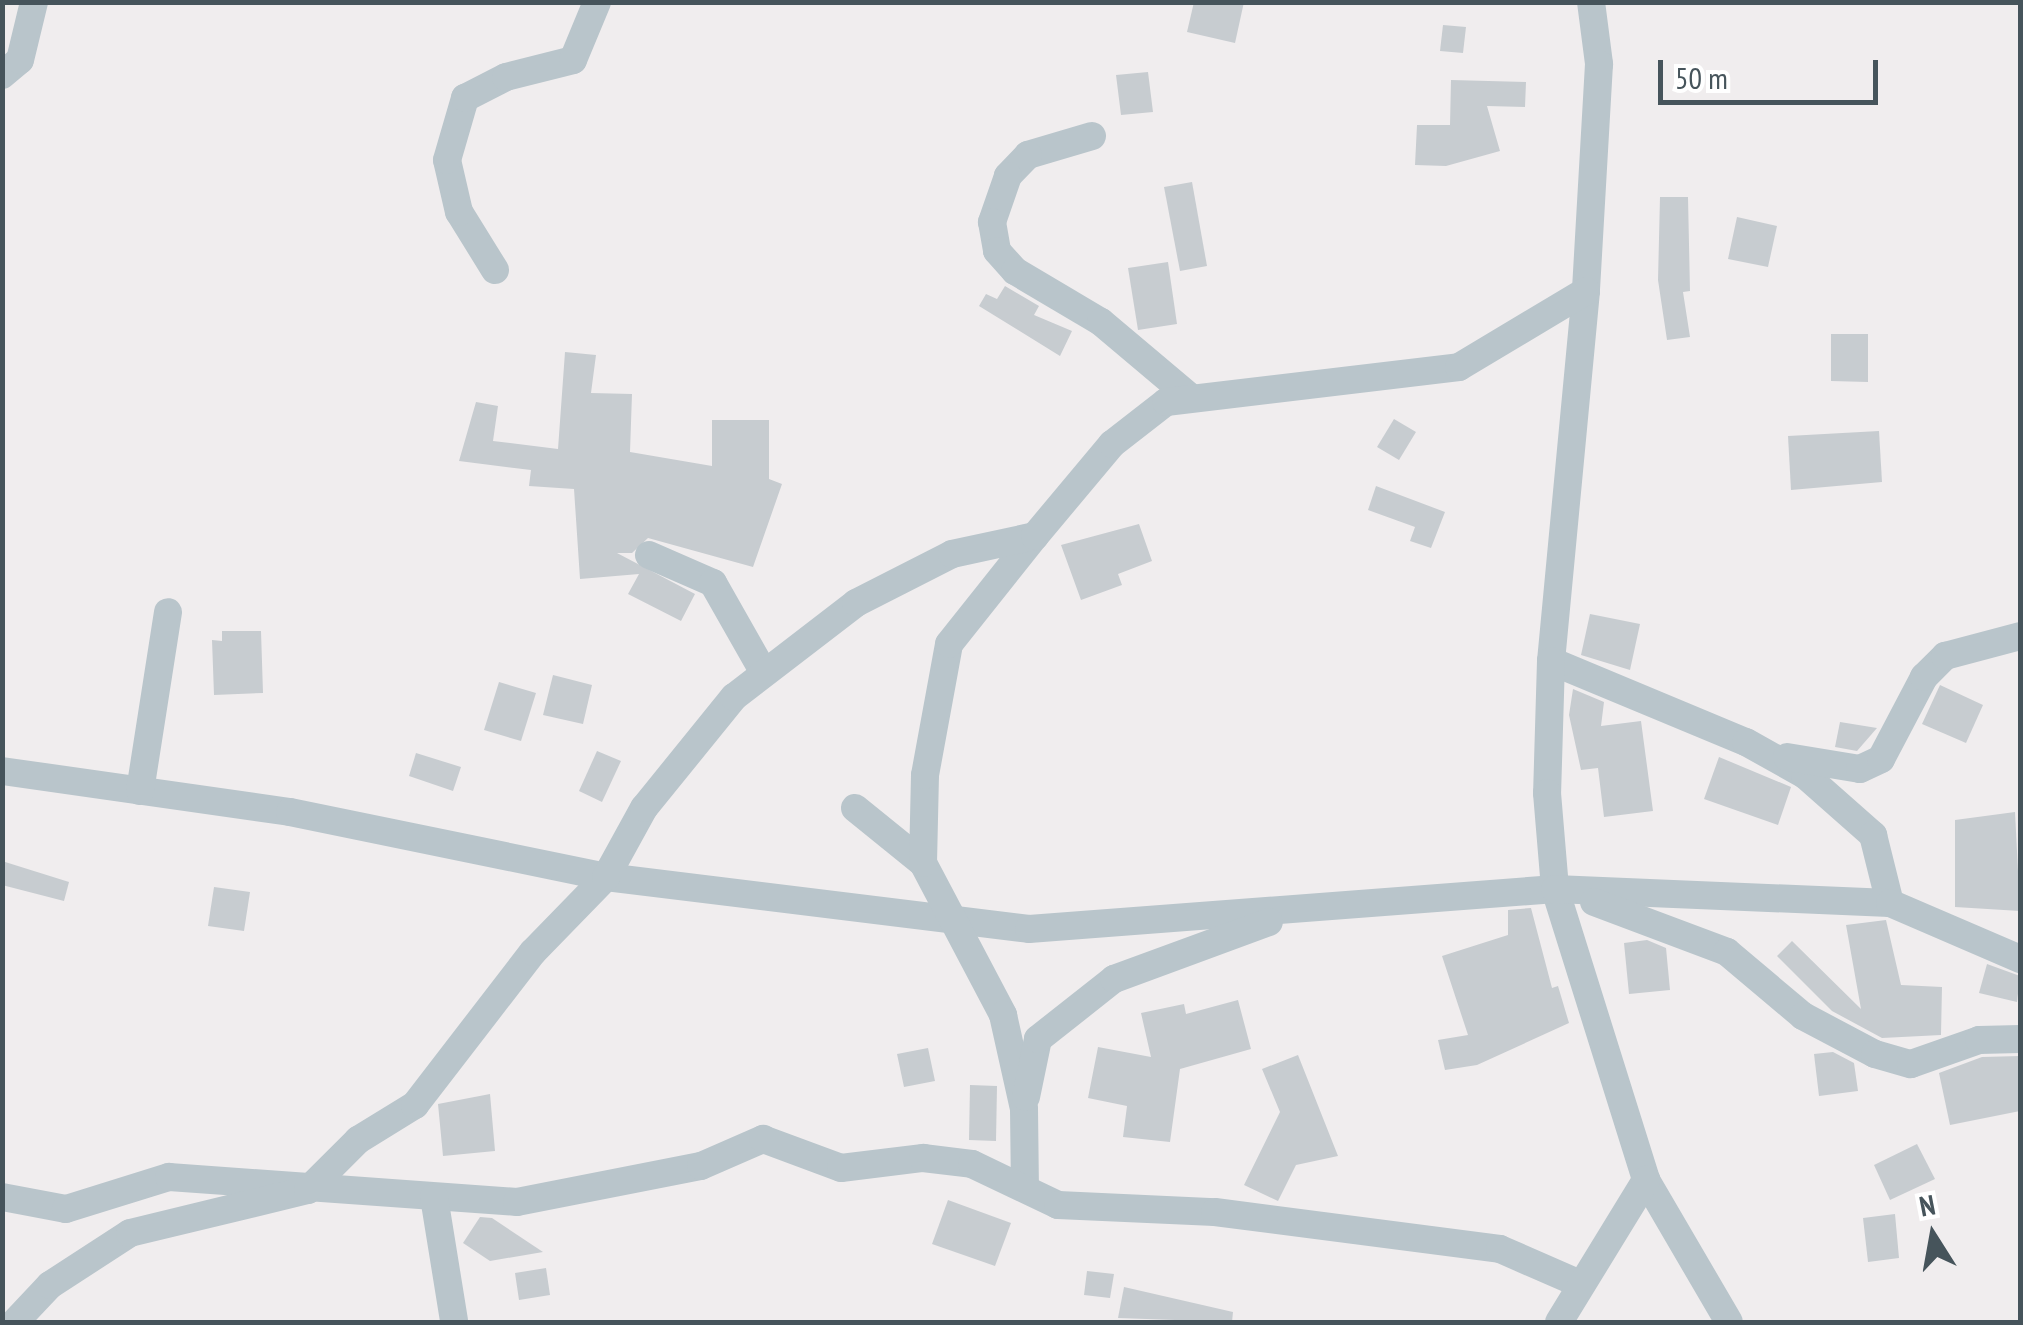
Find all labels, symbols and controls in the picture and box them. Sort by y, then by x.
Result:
scale bar [1663,40,1883,102]
text: 50 m [1675,58,1728,97]
north arrow [1883,1185,1983,1285]
text: N [1916,1185,1938,1225]

